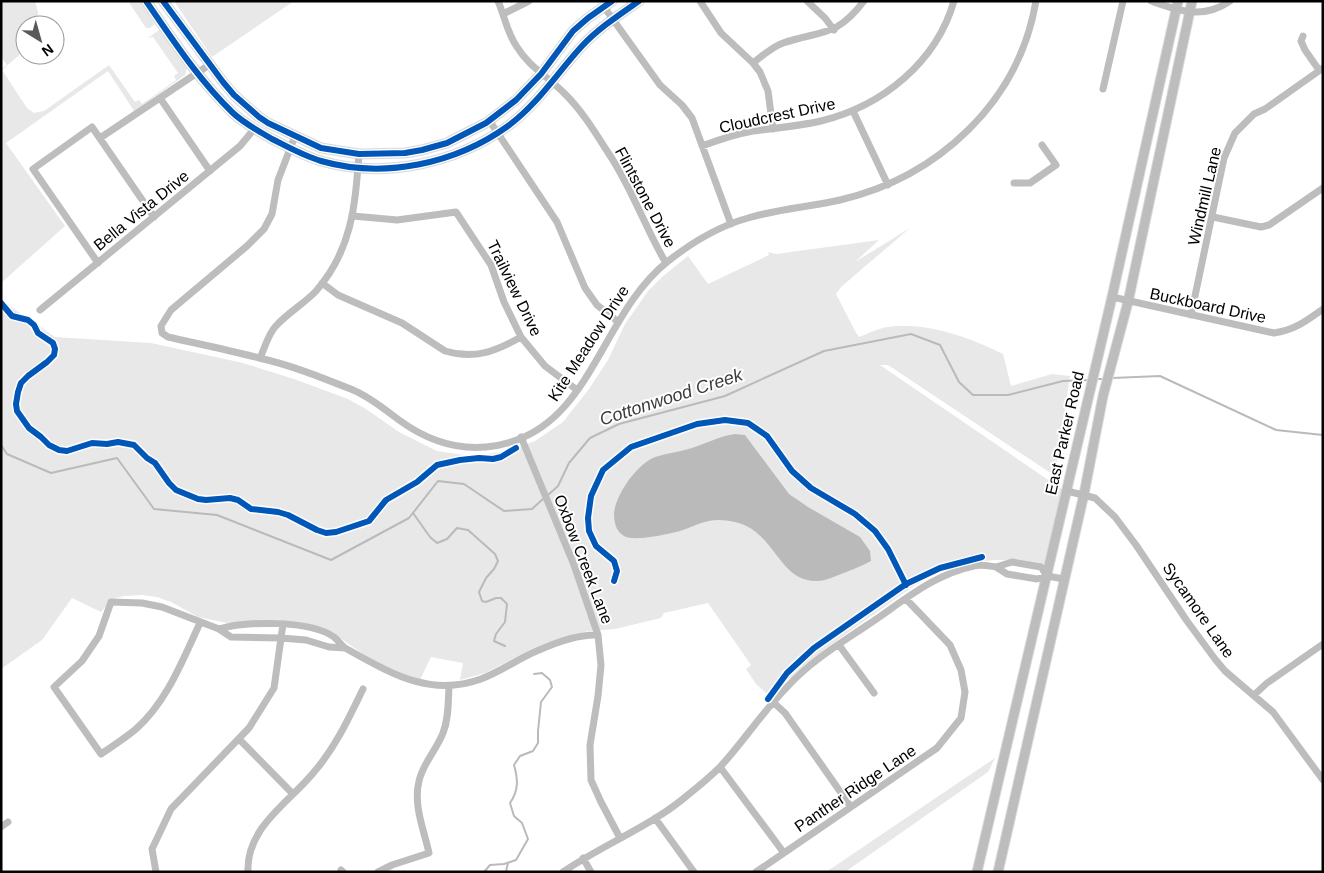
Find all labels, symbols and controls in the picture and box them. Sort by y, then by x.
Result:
north arrow [15,15,65,65]
text: N [39,41,57,60]
street label: Cloudcrest Drive [717,95,837,136]
street label: Flintstone Drive [612,144,679,250]
street label: Windmill Lane [1185,145,1224,247]
street label: Bella Vista Drive [90,167,192,254]
street label: Trailview Drive [484,238,545,339]
street label: Kite Meadow Drive [545,282,632,404]
street label: Buckboard Drive [1148,285,1268,326]
water label: Cottonwood Creek [597,364,746,430]
street label: East Parker Road [1042,370,1087,497]
street label: Oxbow Creek Lane [551,492,616,626]
street label: Sycamore Lane [1159,560,1238,661]
street label: Panther Ridge Lane [792,742,919,835]

